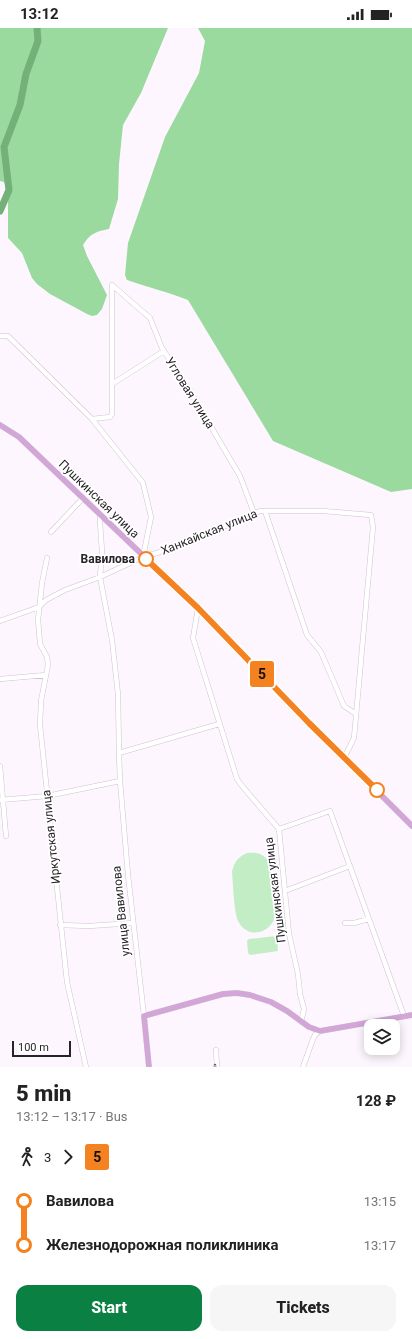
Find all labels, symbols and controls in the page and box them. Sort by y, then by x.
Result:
text: 13:12 [20,5,59,23]
street label: Угловая улица [162,355,218,431]
street label: Пушкинская улица [56,457,142,541]
street label: Ханкайская улица [159,506,259,558]
marker: Вавилова [138,551,154,567]
place label: Вавилова [81,552,136,566]
line badge: 5 [249,661,275,687]
text: 5 [258,666,266,682]
unlabelled marker [369,782,385,798]
street label: Иркутская улица [39,789,63,885]
street label: Пушкинская улица [262,837,288,943]
street label: улица Вавилова [109,865,133,957]
map controls [364,1019,400,1055]
button: layers [364,1019,400,1055]
scale bar [12,1039,71,1058]
text: 100 m [18,1041,49,1054]
text: 5 min [16,1081,71,1106]
text: 128 ₽ [356,1092,396,1110]
text: 13:12 – 13:17 · Bus [16,1109,128,1124]
icon: walk [16,1146,38,1168]
icon: forward [57,1146,79,1168]
text: 5 [93,1149,101,1165]
text: 3 [44,1150,51,1165]
text: Вавилова [46,1192,114,1210]
text: 13:15 [364,1194,396,1209]
text: Железнодорожная поликлиника [46,1236,279,1254]
text: 13:17 [364,1238,396,1253]
button: Start [16,1285,202,1331]
button: Tickets [210,1285,396,1331]

